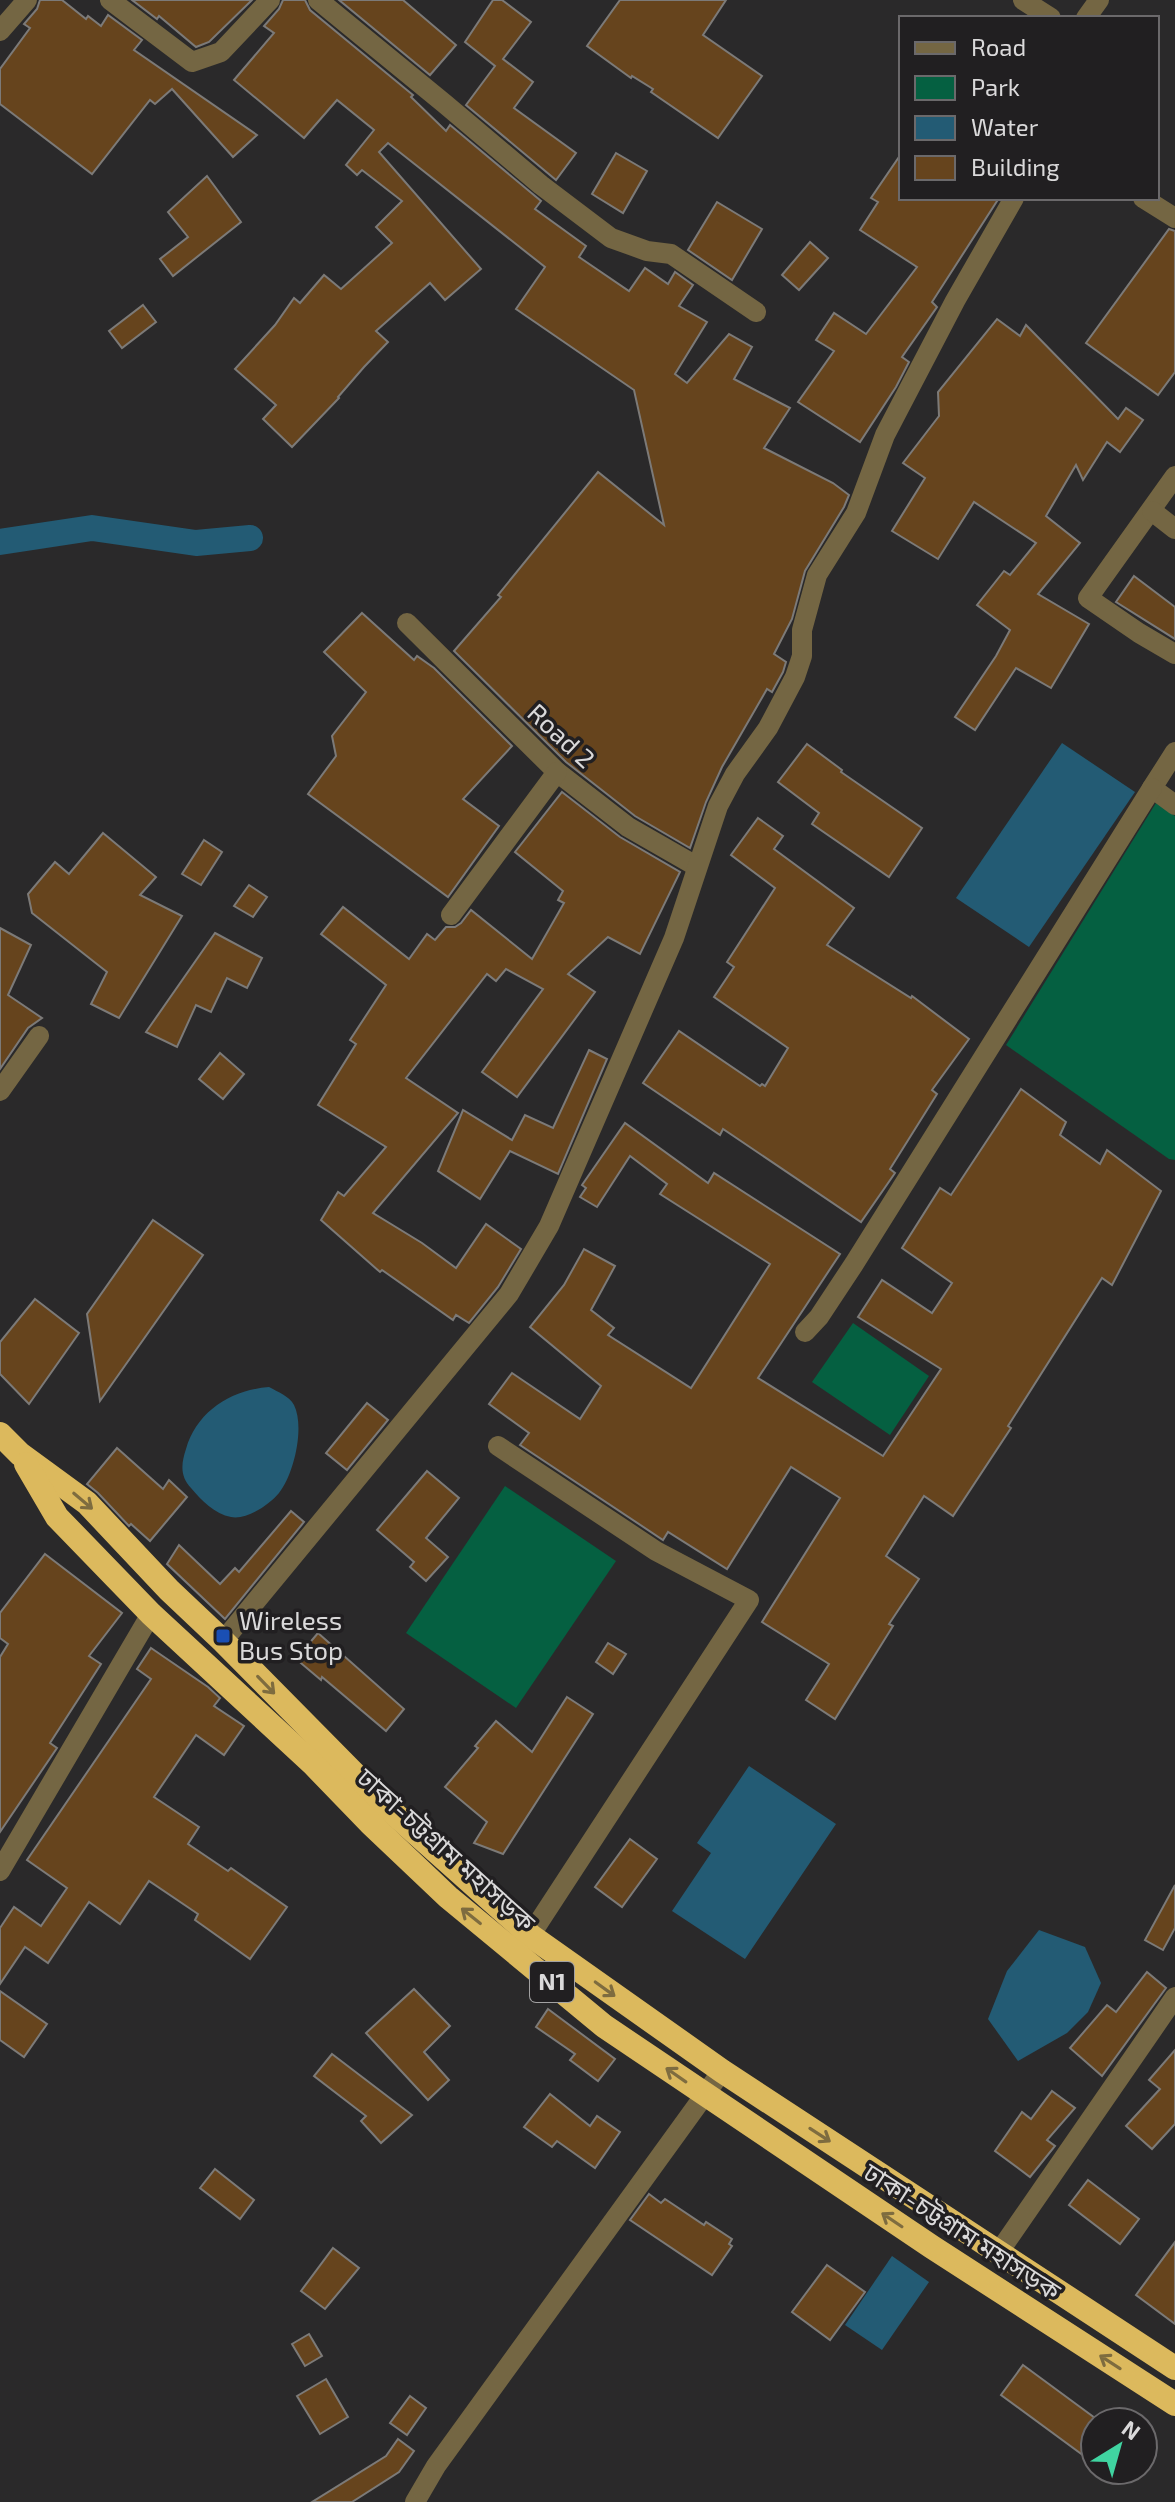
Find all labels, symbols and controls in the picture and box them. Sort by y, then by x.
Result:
legend [899,16,1159,200]
text: Road [971,32,1026,61]
text: Park [971,72,1020,101]
text: Water [971,112,1039,141]
text: Building [971,152,1060,181]
street label: Road 2 [522,696,602,774]
one-way arrow [72,1492,92,1510]
place label: Wireless Bus Stop [239,1604,343,1665]
marker: Wireless Bus Stop [214,1627,232,1645]
one-way arrow [256,1675,275,1694]
street label: ঢাকা-চট্টগ্রাম মহাসড়ক [351,1760,543,1937]
one-way arrow [461,1907,482,1925]
road number: N1 [530,1962,574,2002]
one-way arrow [593,1981,615,1997]
one-way arrow [665,2067,687,2083]
one-way arrow [808,2127,831,2143]
street label: ঢাকা-চট্টগ্রাম মহাসড়ক [858,2155,1068,2306]
one-way arrow [881,2212,903,2228]
one-way arrow [1099,2353,1121,2370]
north arrow [1079,2406,1159,2486]
text: N [1117,2414,1146,2444]

